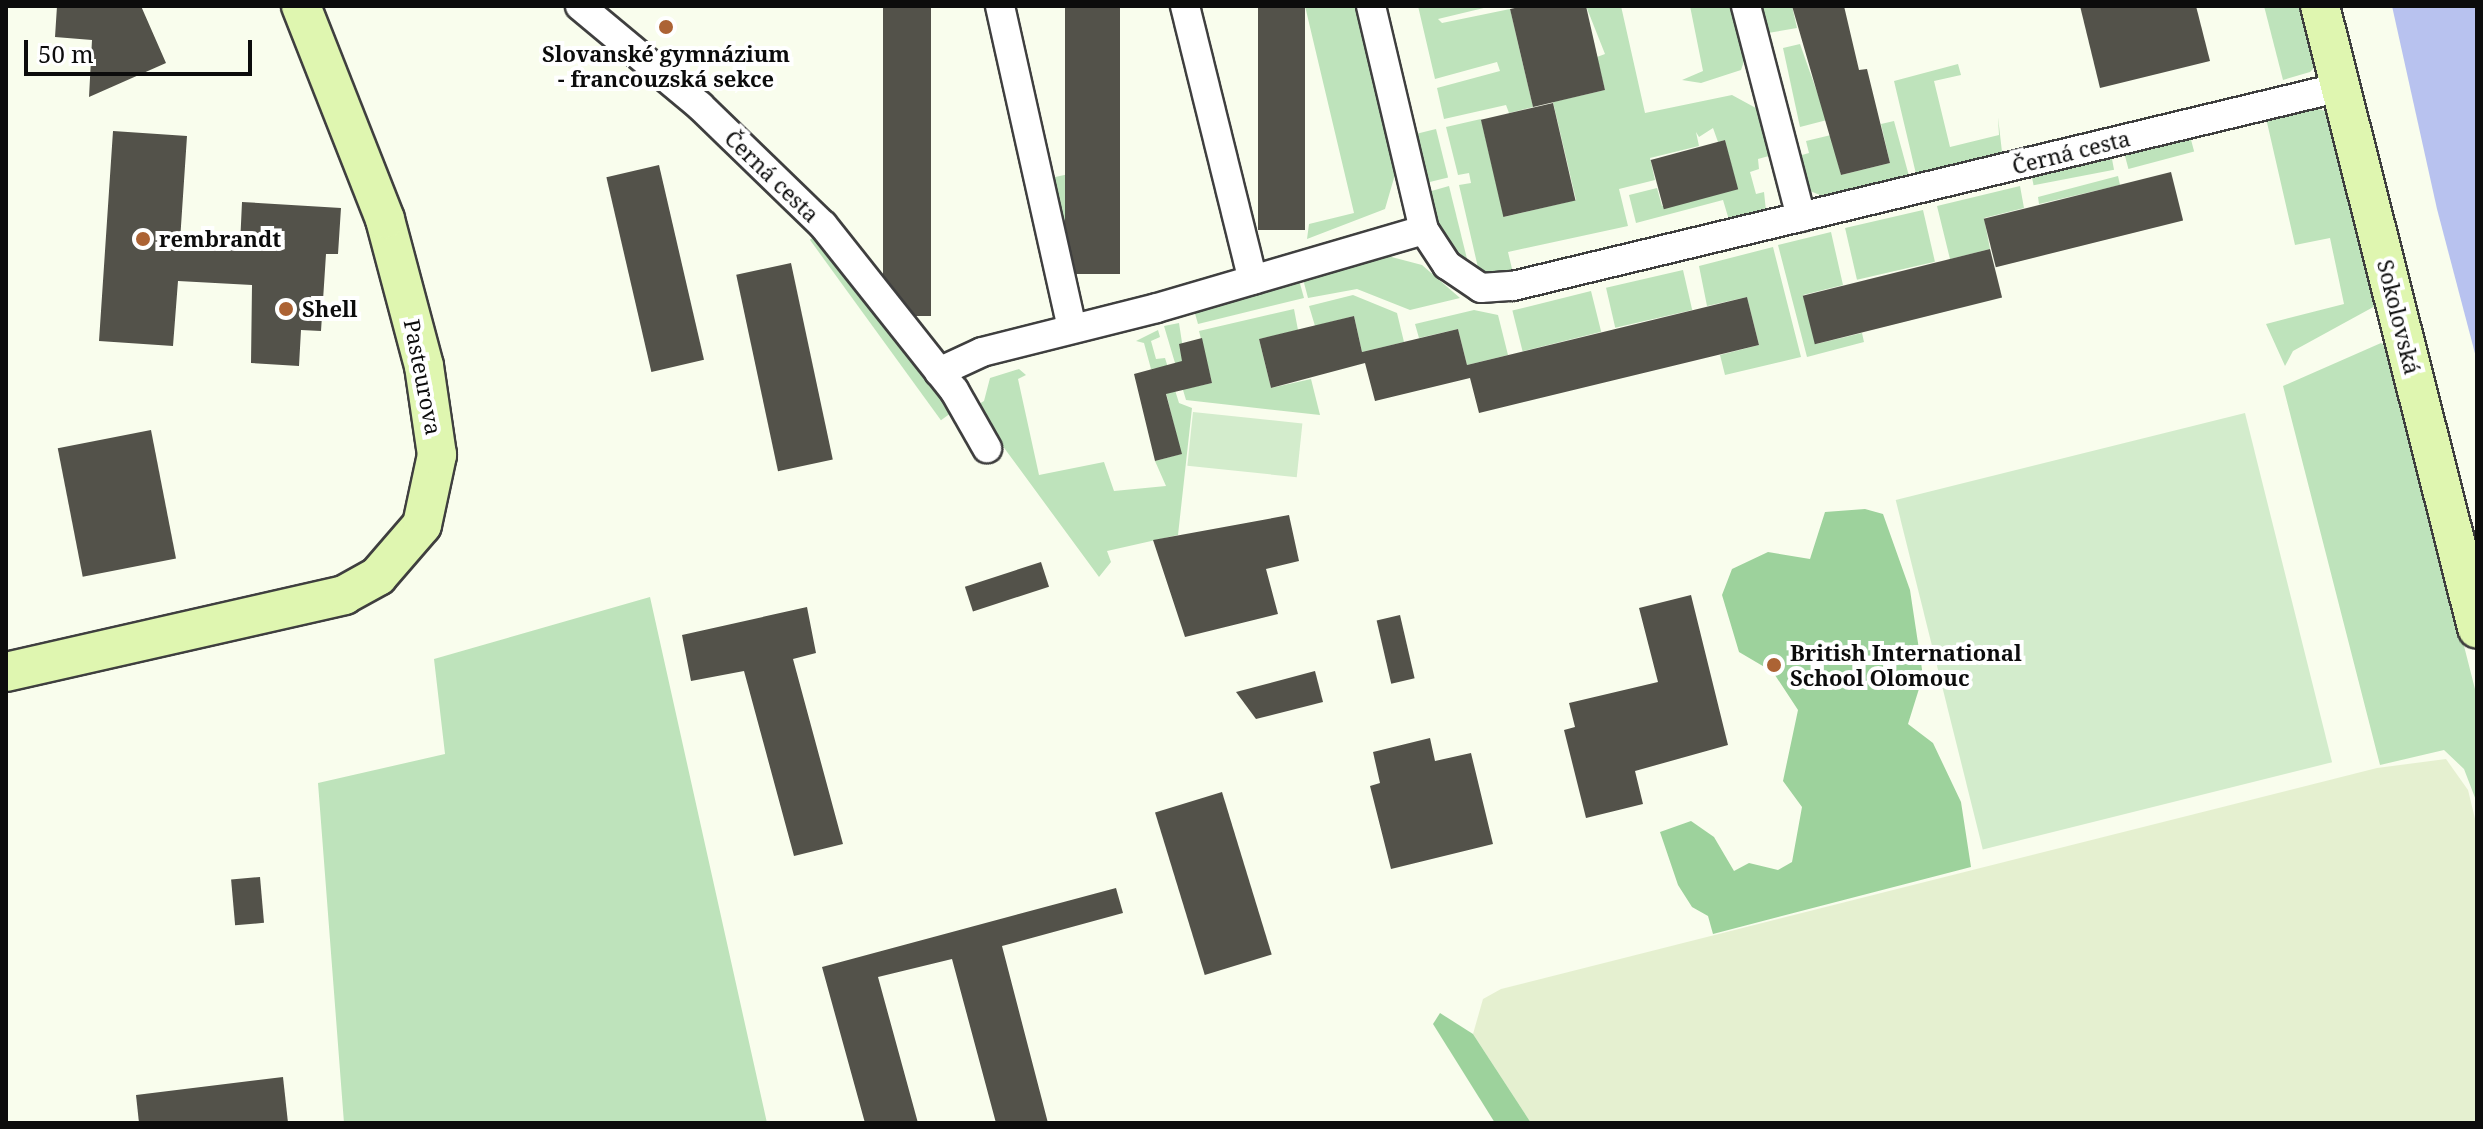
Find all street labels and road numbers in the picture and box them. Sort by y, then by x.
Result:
street label: Černá cesta [719,125,825,227]
street label: Černá cesta [2009,125,2133,179]
street label: Sokolovská [2372,257,2426,377]
street label: Pasteurova [399,317,447,437]

